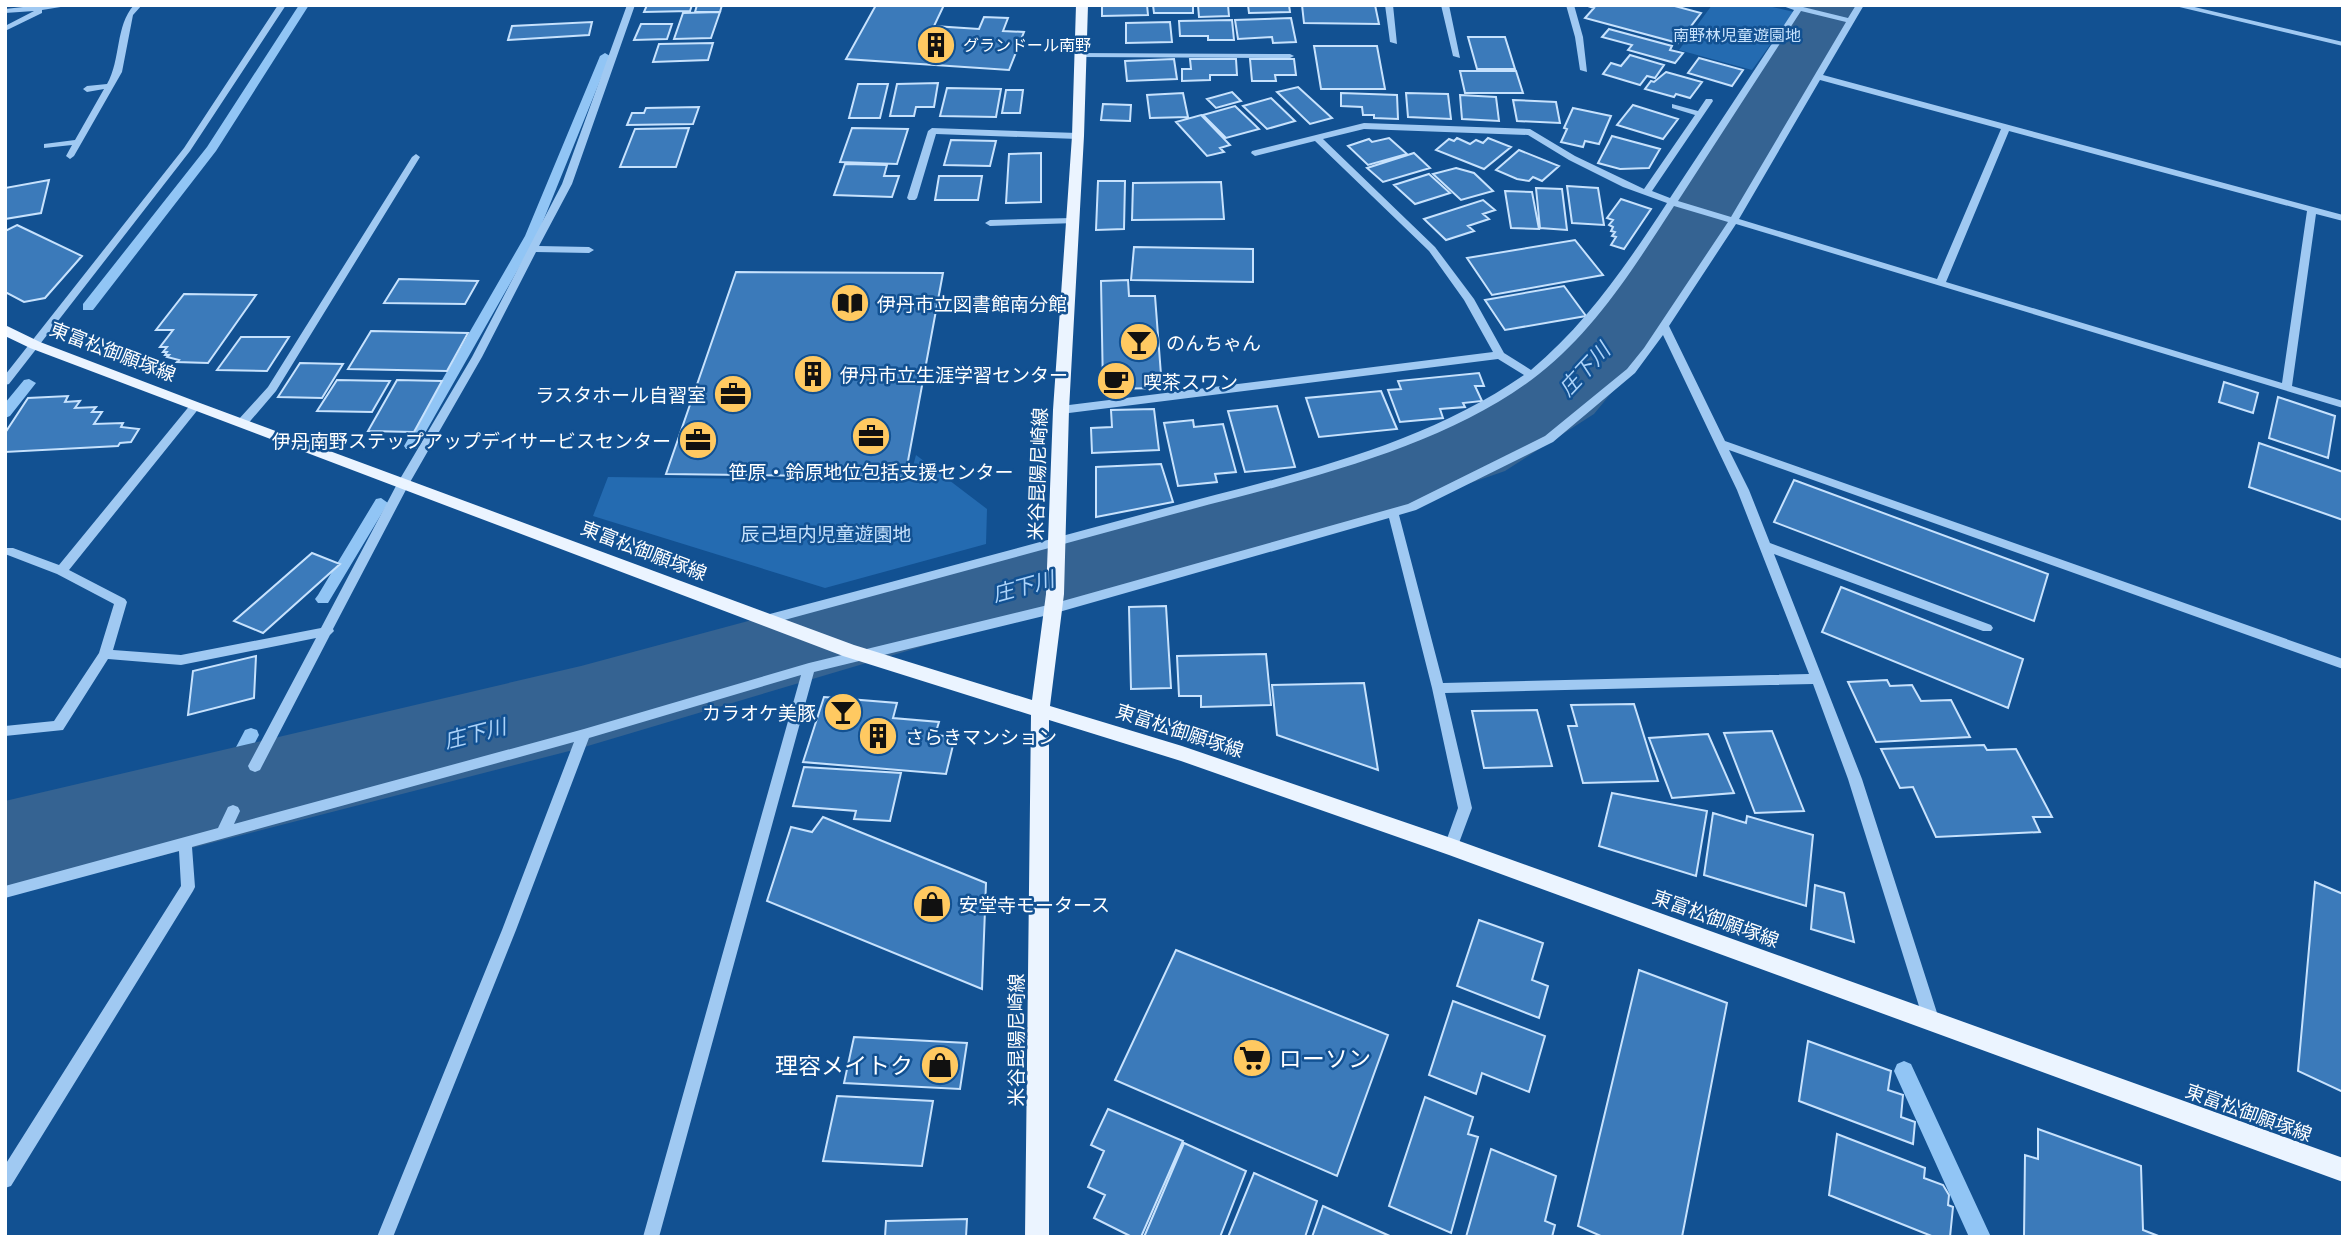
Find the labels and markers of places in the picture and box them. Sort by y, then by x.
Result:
building icon: グランドール南野 [915,24,957,66]
place label: グランドール南野 [963,35,1091,55]
library icon: 伊丹市立図書館南分館 [829,282,871,324]
place label: 伊丹市立図書館南分館 [877,292,1067,315]
bar icon: のんちゃん [1118,321,1160,363]
place label: のんちゃん [1166,331,1261,354]
building icon: 伊丹市立生涯学習センター [792,353,834,395]
cafe icon: 喫茶スワン [1095,360,1137,402]
place label: 伊丹市立生涯学習センター [840,363,1068,386]
place label: 喫茶スワン [1143,370,1238,393]
office icon: ラスタホール自習室 [712,373,754,415]
place label: ラスタホール自習室 [535,383,706,406]
office icon: 笹原・鈴原地位包括支援センター [850,415,892,457]
office icon: 伊丹南野ステップアップデイサービスセンター [677,419,719,461]
place label: 伊丹南野ステップアップデイサービスセンター [272,429,671,452]
place label: 笹原・鈴原地位包括支援センター [728,460,1014,483]
bar icon: カラオケ美豚 [822,691,864,733]
place label: カラオケ美豚 [702,701,816,724]
building icon: さらきマンション [857,715,899,757]
place label: さらきマンション [905,725,1057,748]
shop icon: 安堂寺モータース [911,883,953,925]
place label: 安堂寺モータース [959,893,1110,916]
supermarket icon: ローソン [1231,1037,1273,1079]
shop icon: 理容メイトク [919,1044,961,1086]
place label: ローソン [1279,1044,1371,1072]
place label: 理容メイトク [775,1051,913,1079]

